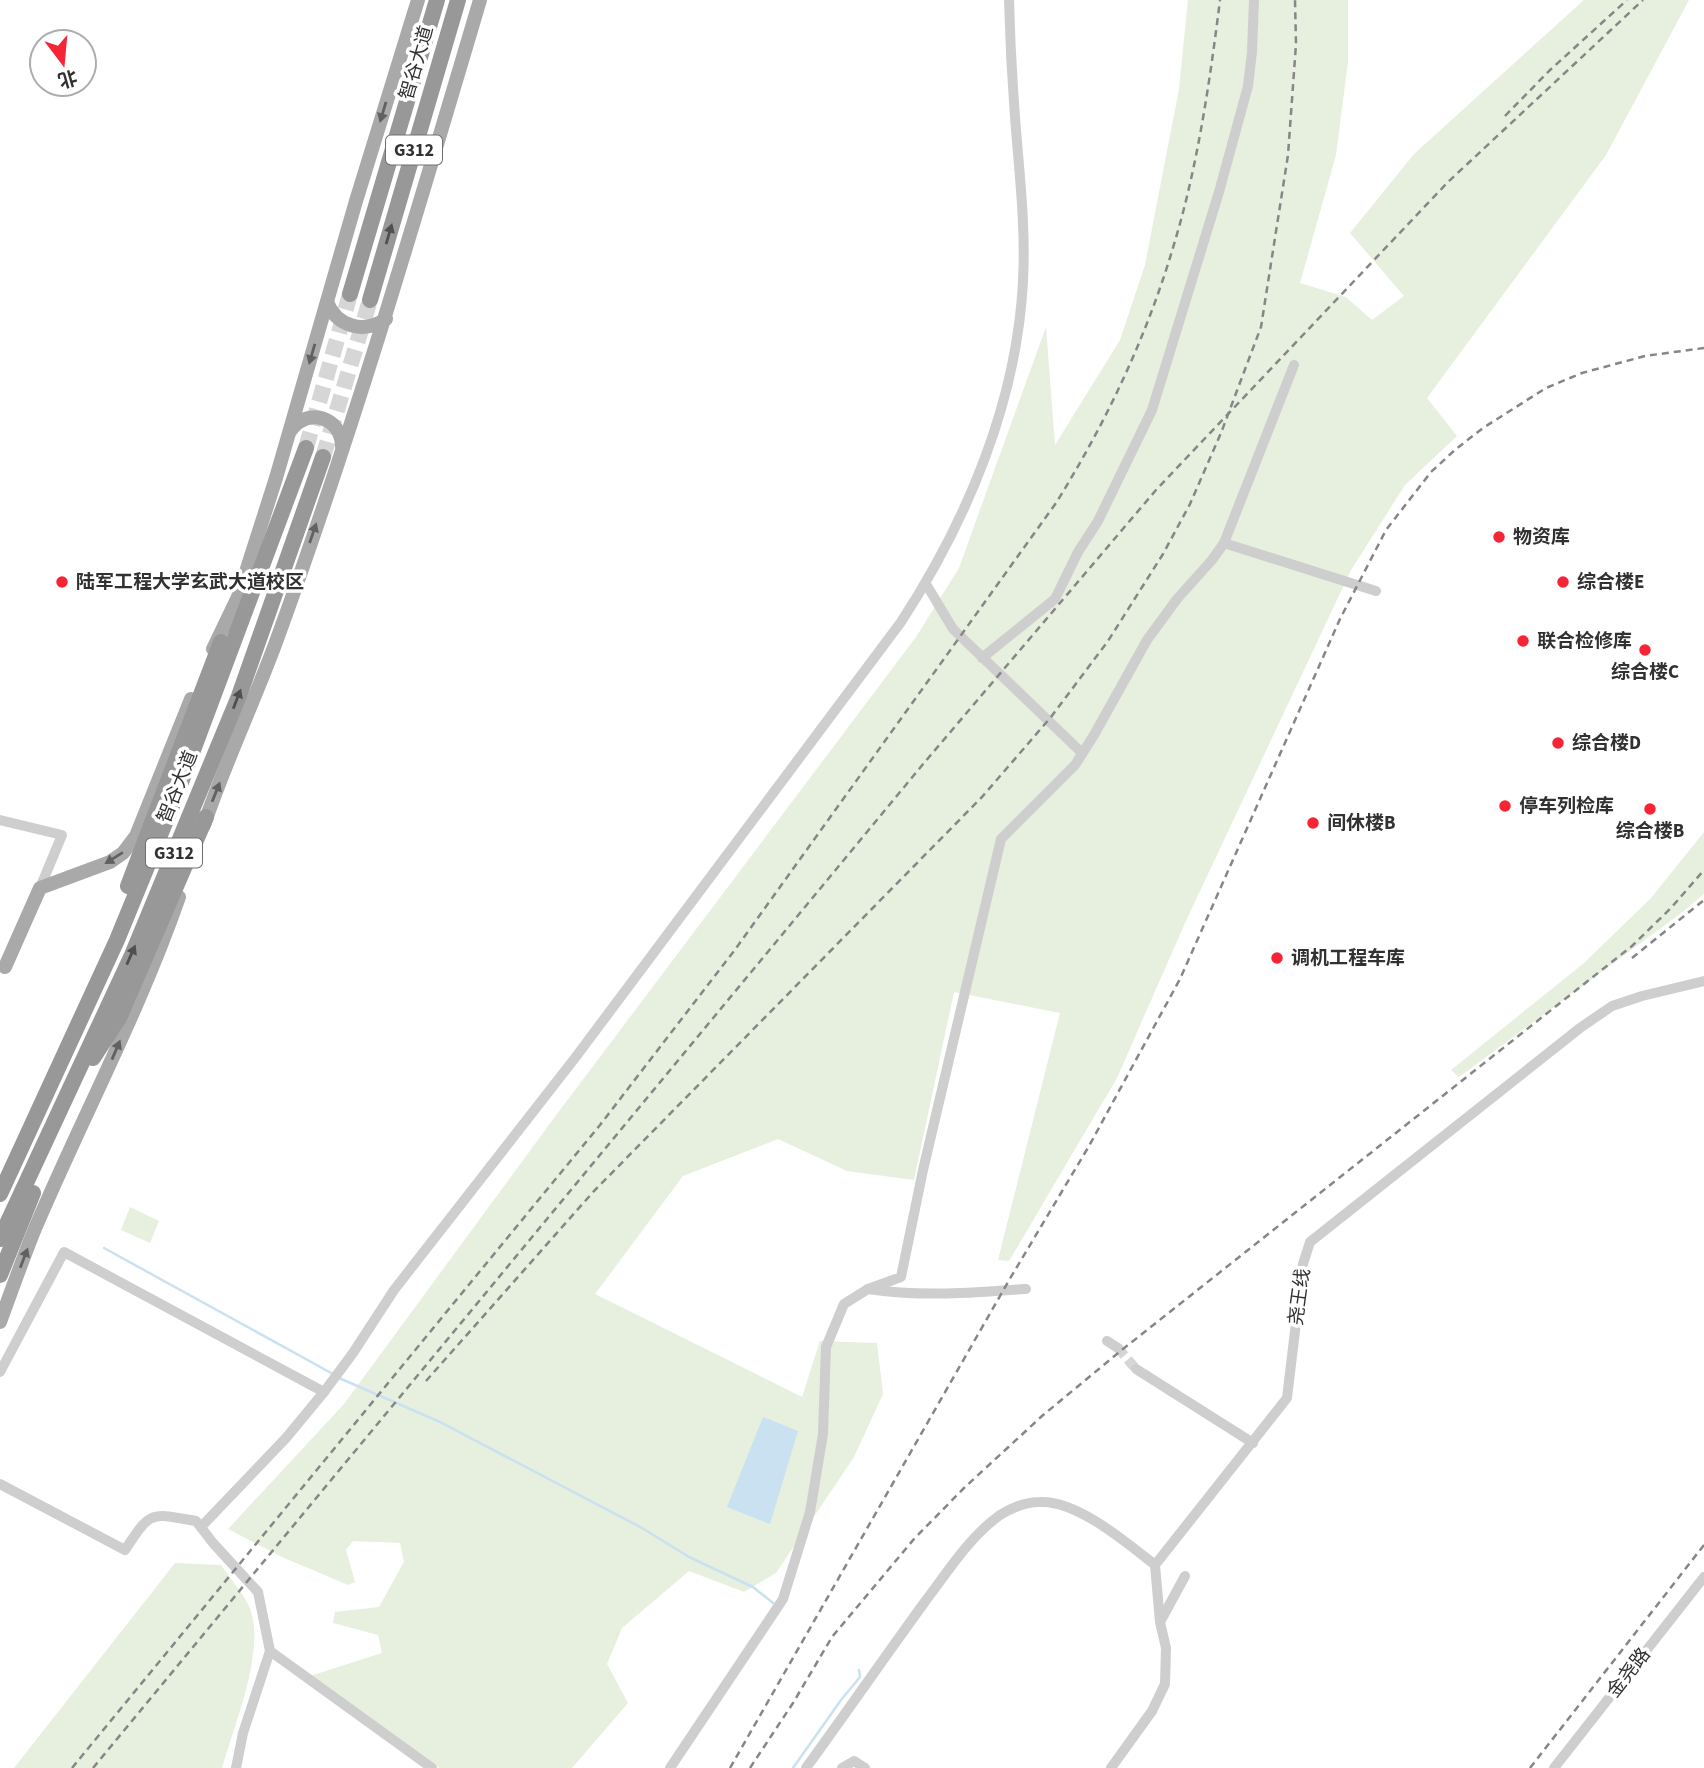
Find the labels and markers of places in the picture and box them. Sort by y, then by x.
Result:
place label: 物资库 [1513,524,1570,551]
marker: 物资库 [1491,529,1507,545]
place label: 陆军工程大学玄武大道校区 [76,569,304,596]
place label: 综合楼E [1577,569,1644,596]
marker: 陆军工程大学玄武大道校区 [54,574,70,590]
marker: 综合楼E [1555,574,1571,590]
place label: 联合检修库 [1537,628,1632,655]
marker: 联合检修库 [1515,633,1531,649]
marker: 综合楼C [1637,642,1653,658]
place label: 综合楼C [1611,659,1679,686]
place label: 综合楼D [1572,730,1641,757]
marker: 综合楼D [1550,735,1566,751]
place label: 停车列检库 [1519,793,1614,820]
marker: 停车列检库 [1497,798,1513,814]
marker: 综合楼B [1642,801,1658,817]
place label: 间休楼B [1327,810,1396,837]
marker: 间休楼B [1305,815,1321,831]
place label: 综合楼B [1616,818,1684,845]
place label: 调机工程车库 [1291,945,1405,972]
marker: 调机工程车库 [1269,950,1285,966]

